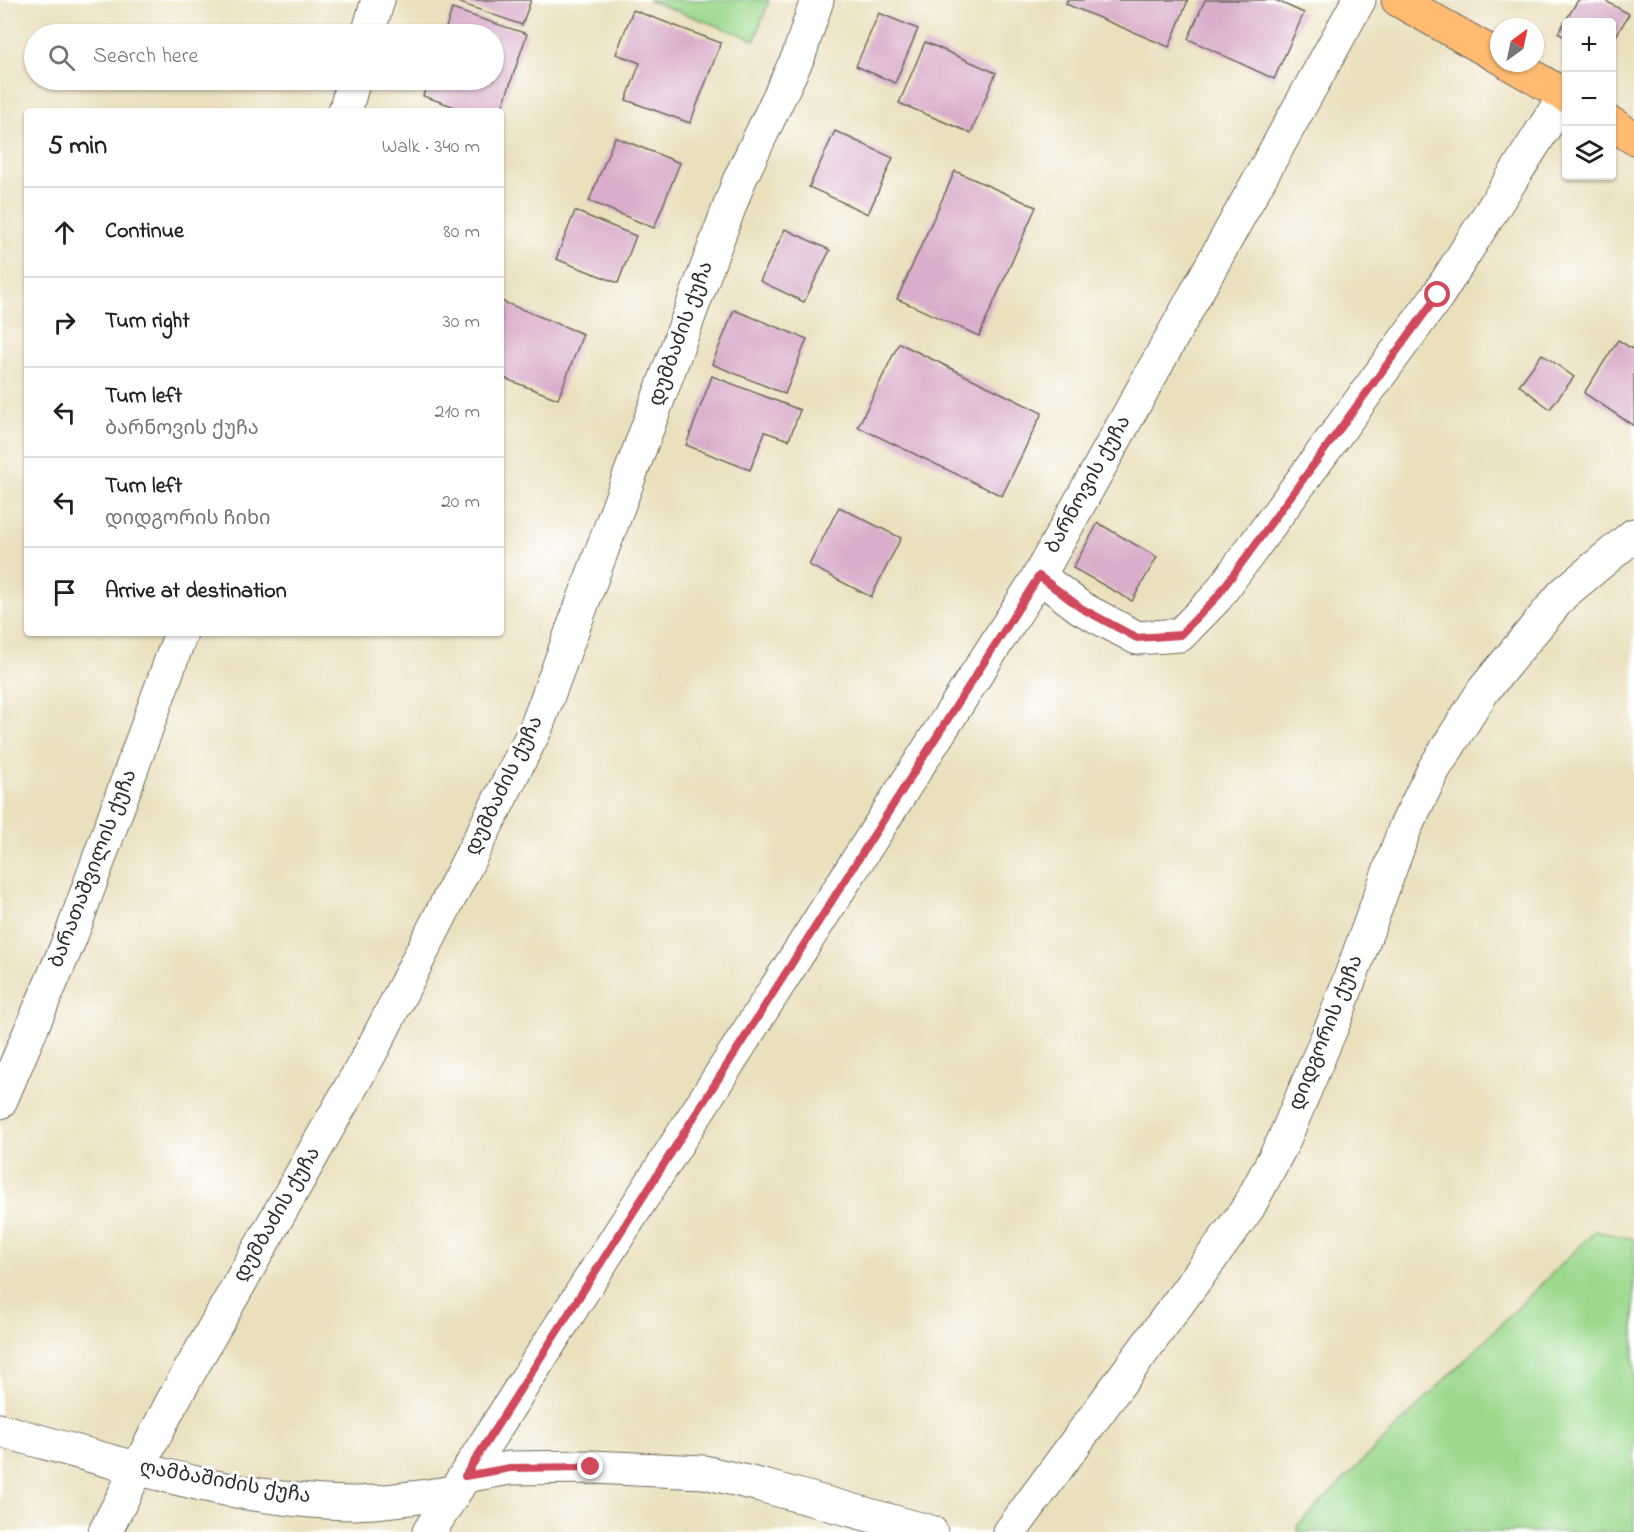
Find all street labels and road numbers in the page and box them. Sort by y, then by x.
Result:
street label: დუმბაძის ქუჩა [642,258,722,410]
street label: ბარნოვის ქუჩა [1039,411,1139,559]
street label: დუმბაძის ქუჩა [459,711,551,861]
street label: ბარათაშვილის ქუჩა [43,766,145,972]
street label: დიდგორის ქუჩა [1283,951,1371,1115]
street label: დუმბაძის ქუჩა [227,1142,329,1288]
street label: ღამბაშიძის ქუჩა [137,1454,313,1512]

